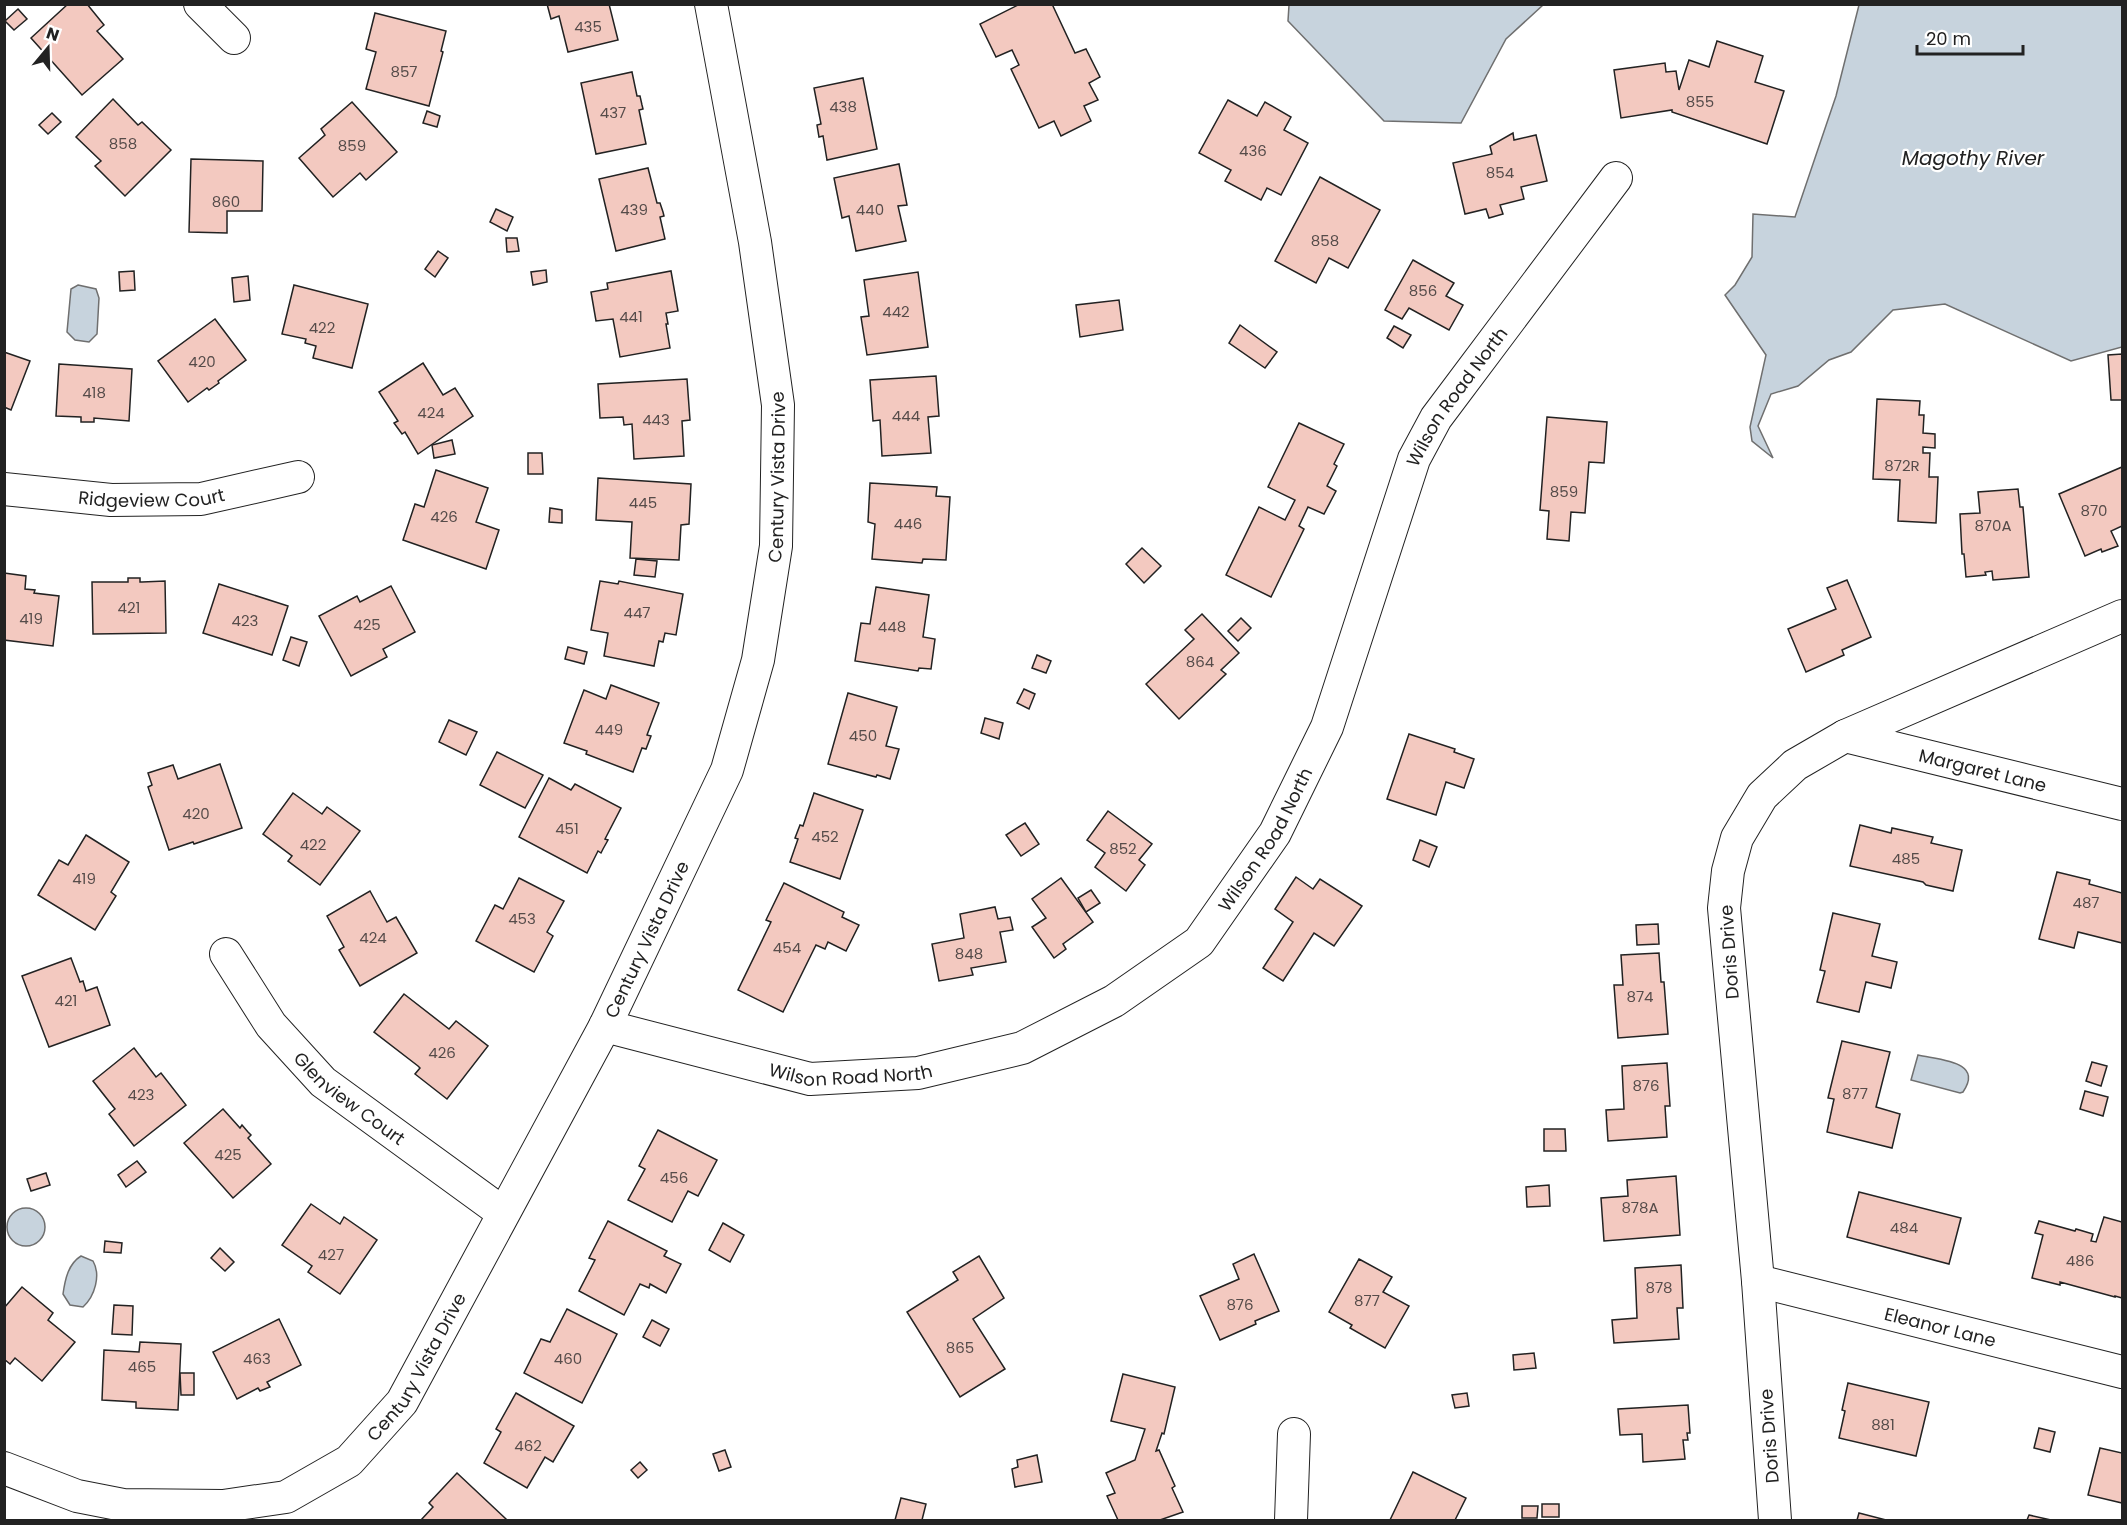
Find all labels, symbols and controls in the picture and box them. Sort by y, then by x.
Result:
house number: 435 [574,16,602,37]
north arrow [18,18,78,78]
scale bar [1917,18,2024,56]
text: N [43,21,62,47]
text: 20 m [1926,26,1971,51]
house number: 857 [390,61,418,82]
house number: 855 [1686,91,1714,112]
house number: 438 [829,96,857,117]
house number: 437 [600,102,626,123]
house number: 858 [109,133,137,154]
house number: 859 [338,135,366,156]
house number: 436 [1239,140,1267,161]
water label: Magothy River [1902,144,2045,172]
house number: 854 [1486,162,1514,183]
house number: 860 [212,191,240,212]
house number: 439 [620,199,648,220]
house number: 440 [856,199,884,220]
house number: 858 [1311,230,1339,251]
house number: 856 [1409,280,1437,301]
house number: 442 [882,301,910,322]
house number: 441 [619,306,643,327]
house number: 422 [309,317,335,338]
street label: Wilson Road North [1400,321,1513,471]
house number: 420 [188,351,216,372]
house number: 418 [82,382,106,403]
street label: Century Vista Drive [761,390,791,564]
house number: 424 [417,402,445,423]
house number: 444 [892,405,920,426]
house number: 443 [642,409,670,430]
house number: 872R [1884,455,1920,476]
house number: 859 [1550,481,1578,502]
street label: Ridgeview Court [77,482,227,513]
house number: 445 [629,492,657,513]
house number: 870 [2080,500,2108,521]
house number: 426 [430,506,458,527]
house number: 446 [894,513,922,534]
house number: 870A [1974,515,2012,536]
house number: 421 [118,597,140,618]
house number: 447 [623,602,651,623]
house number: 419 [19,608,43,629]
house number: 423 [232,610,258,631]
house number: 425 [353,614,381,635]
house number: 448 [878,616,906,637]
house number: 864 [1186,651,1214,672]
house number: 449 [595,719,623,740]
house number: 450 [849,725,877,746]
street label: Margaret Lane [1916,742,2049,798]
street label: Wilson Road North [1212,763,1318,916]
house number: 420 [182,803,210,824]
house number: 451 [555,818,579,839]
house number: 452 [811,826,839,847]
house number: 422 [300,834,326,855]
house number: 852 [1109,838,1137,859]
house number: 485 [1892,848,1920,869]
street label: Century Vista Drive [598,857,694,1022]
house number: 419 [72,868,96,889]
house number: 487 [2072,892,2100,913]
street label: Doris Drive [1713,904,1745,1000]
house number: 453 [508,908,536,929]
house number: 424 [359,927,387,948]
house number: 454 [773,937,801,958]
house number: 848 [955,943,983,964]
house number: 874 [1626,986,1654,1007]
house number: 421 [55,990,77,1011]
house number: 426 [428,1042,456,1063]
street label: Glenview Court [288,1046,411,1150]
street label: Wilson Road North [766,1056,935,1092]
house number: 876 [1632,1075,1660,1096]
house number: 877 [1842,1083,1868,1104]
house number: 423 [128,1084,154,1105]
house number: 425 [214,1144,242,1165]
house number: 456 [660,1167,688,1188]
house number: 878A [1621,1197,1659,1218]
house number: 484 [1890,1217,1918,1238]
house number: 427 [318,1244,344,1265]
house number: 486 [2066,1250,2094,1271]
house number: 878 [1645,1277,1673,1298]
street label: Century Vista Drive [361,1288,471,1446]
house number: 877 [1354,1290,1380,1311]
house number: 876 [1226,1294,1254,1315]
street label: Eleanor Lane [1882,1301,1999,1353]
house number: 865 [946,1337,974,1358]
house number: 463 [243,1348,271,1369]
house number: 460 [554,1348,582,1369]
house number: 465 [128,1356,156,1377]
street label: Doris Drive [1753,1388,1785,1484]
house number: 881 [1871,1414,1895,1435]
house number: 462 [514,1435,542,1456]

